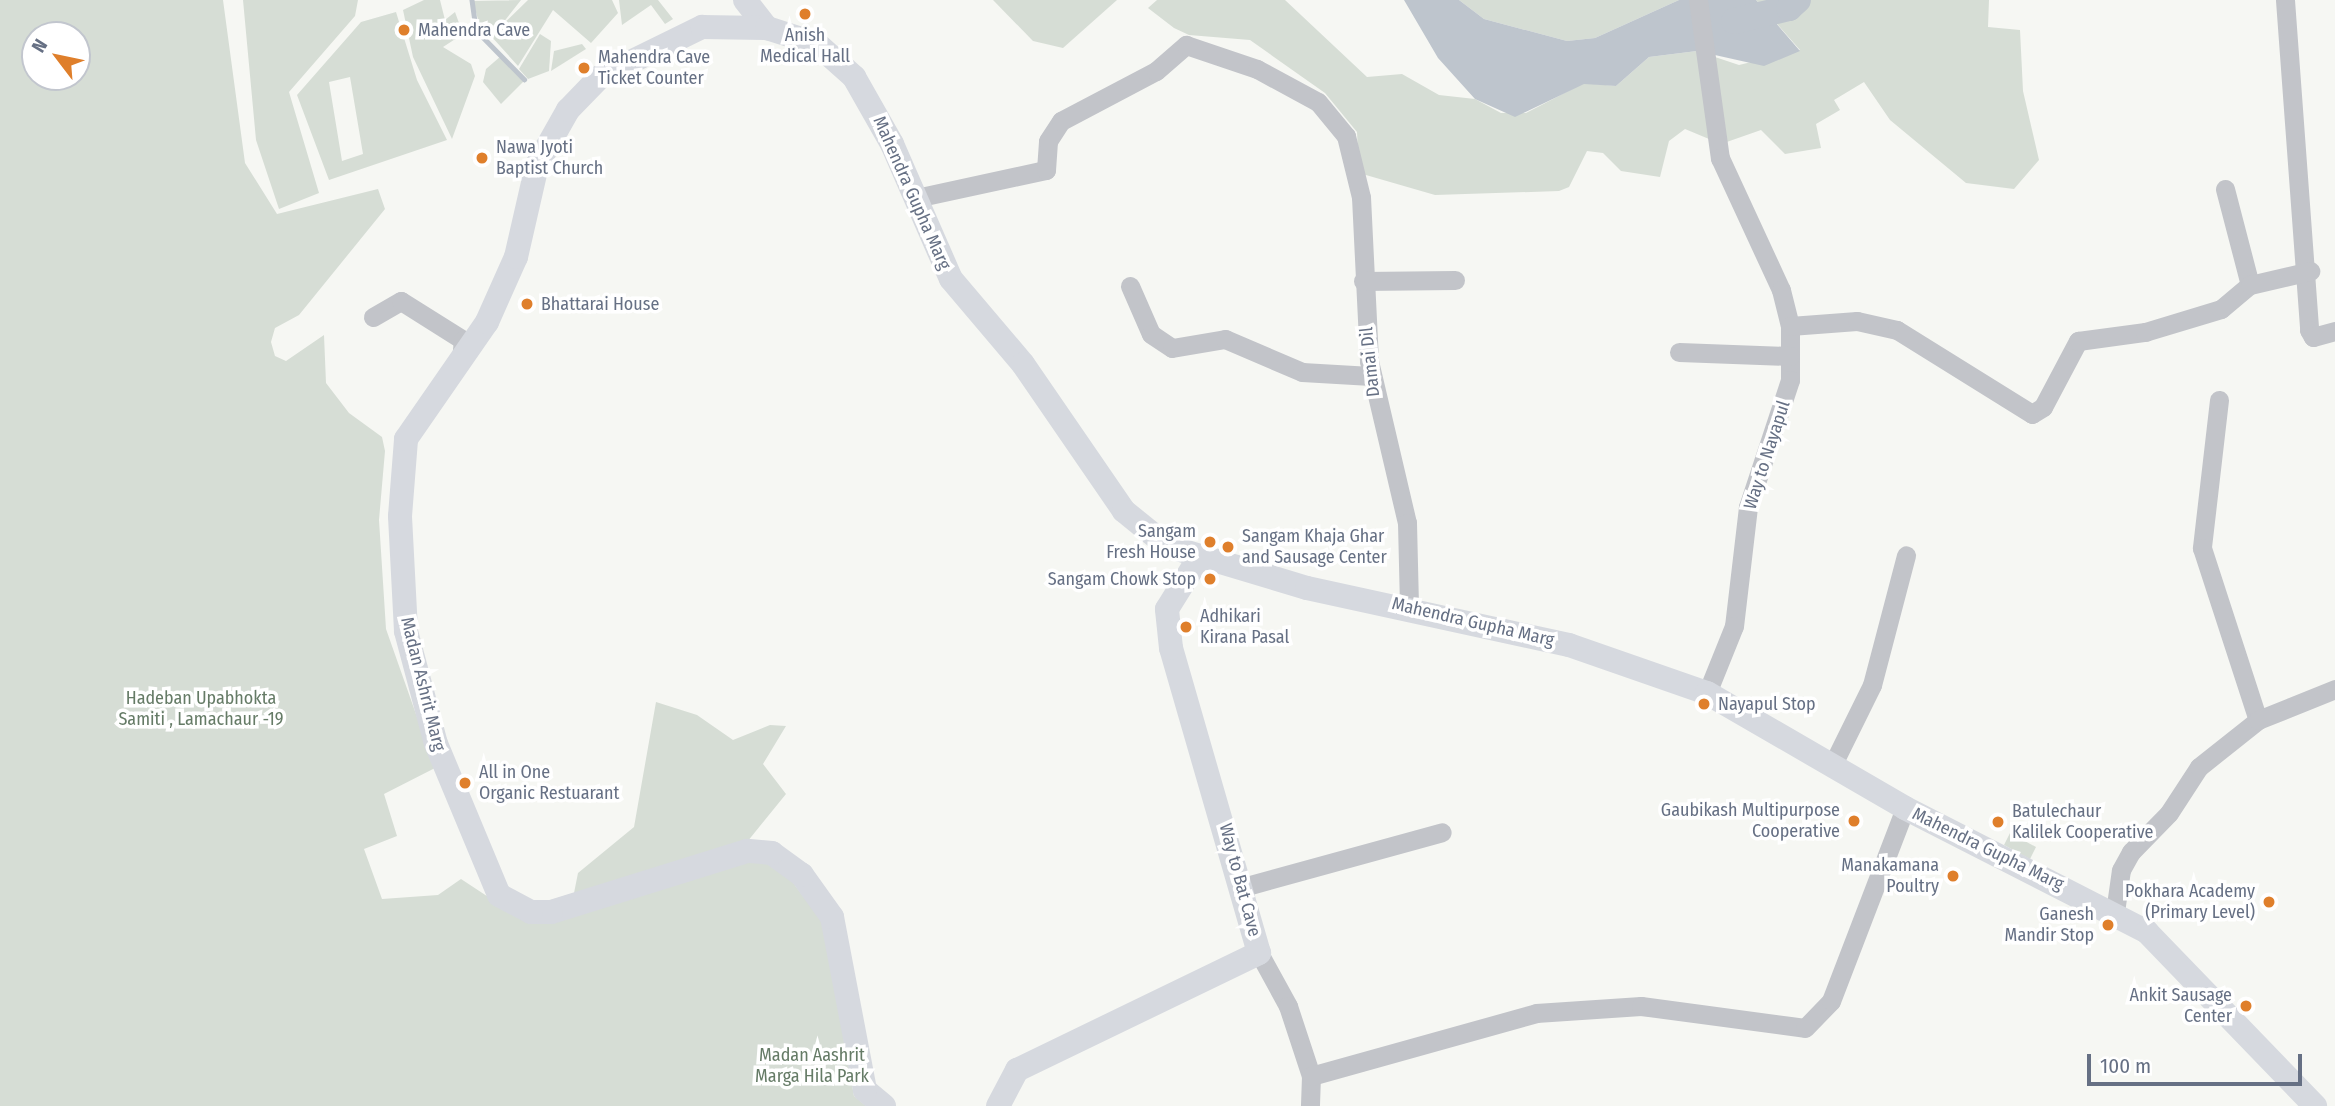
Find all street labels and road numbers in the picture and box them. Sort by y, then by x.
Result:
street label: Mahendra Gupha Marg [868,113,956,273]
street label: Damai Dil [1356,326,1384,398]
street label: Way to Nayapul [1739,398,1795,512]
street label: Mahendra Gupha Marg [1390,593,1556,651]
street label: Madan Ashrit Marg [396,615,450,753]
street label: Mahendra Gupha Marg [1909,803,2067,895]
street label: Way to Bat Cave [1215,821,1265,939]

